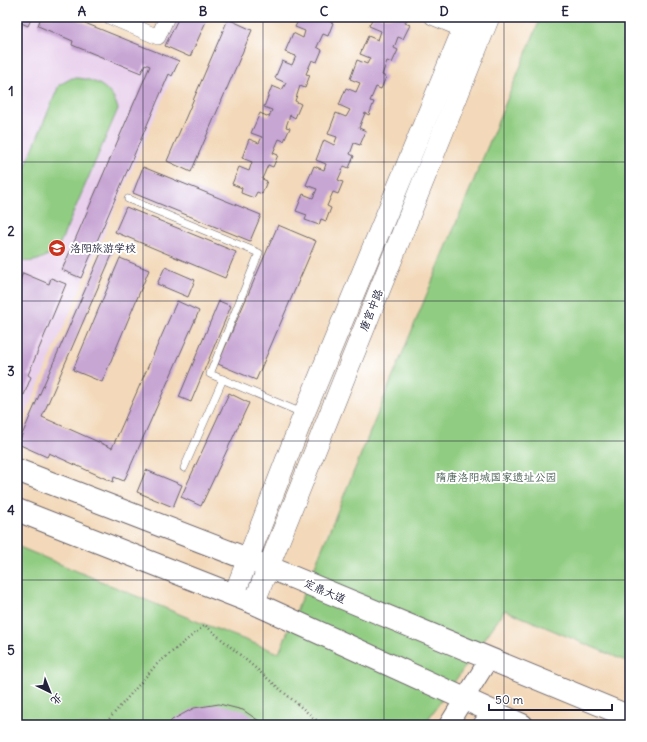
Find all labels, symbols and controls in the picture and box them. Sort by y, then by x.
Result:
text: A [78,3,87,20]
text: B [199,3,208,20]
text: C [320,3,329,20]
text: D [439,3,449,20]
text: E [561,3,569,20]
text: 1 [8,83,14,100]
text: 2 [7,223,15,240]
school or university icon: 洛阳旅游学校 [47,238,67,258]
place label: 洛阳旅游学校 [70,241,136,255]
street label: 唐宫中路 [356,287,386,333]
text: 3 [7,363,15,380]
park label: 隋唐洛阳城国家遗址公园 [436,470,557,484]
text: 4 [7,502,15,519]
street label: 定鼎大道 [302,576,348,606]
text: 5 [7,642,15,659]
north arrow [30,672,70,712]
scale bar [489,686,612,712]
text: 北 [48,690,66,708]
text: 50 m [495,692,524,707]

